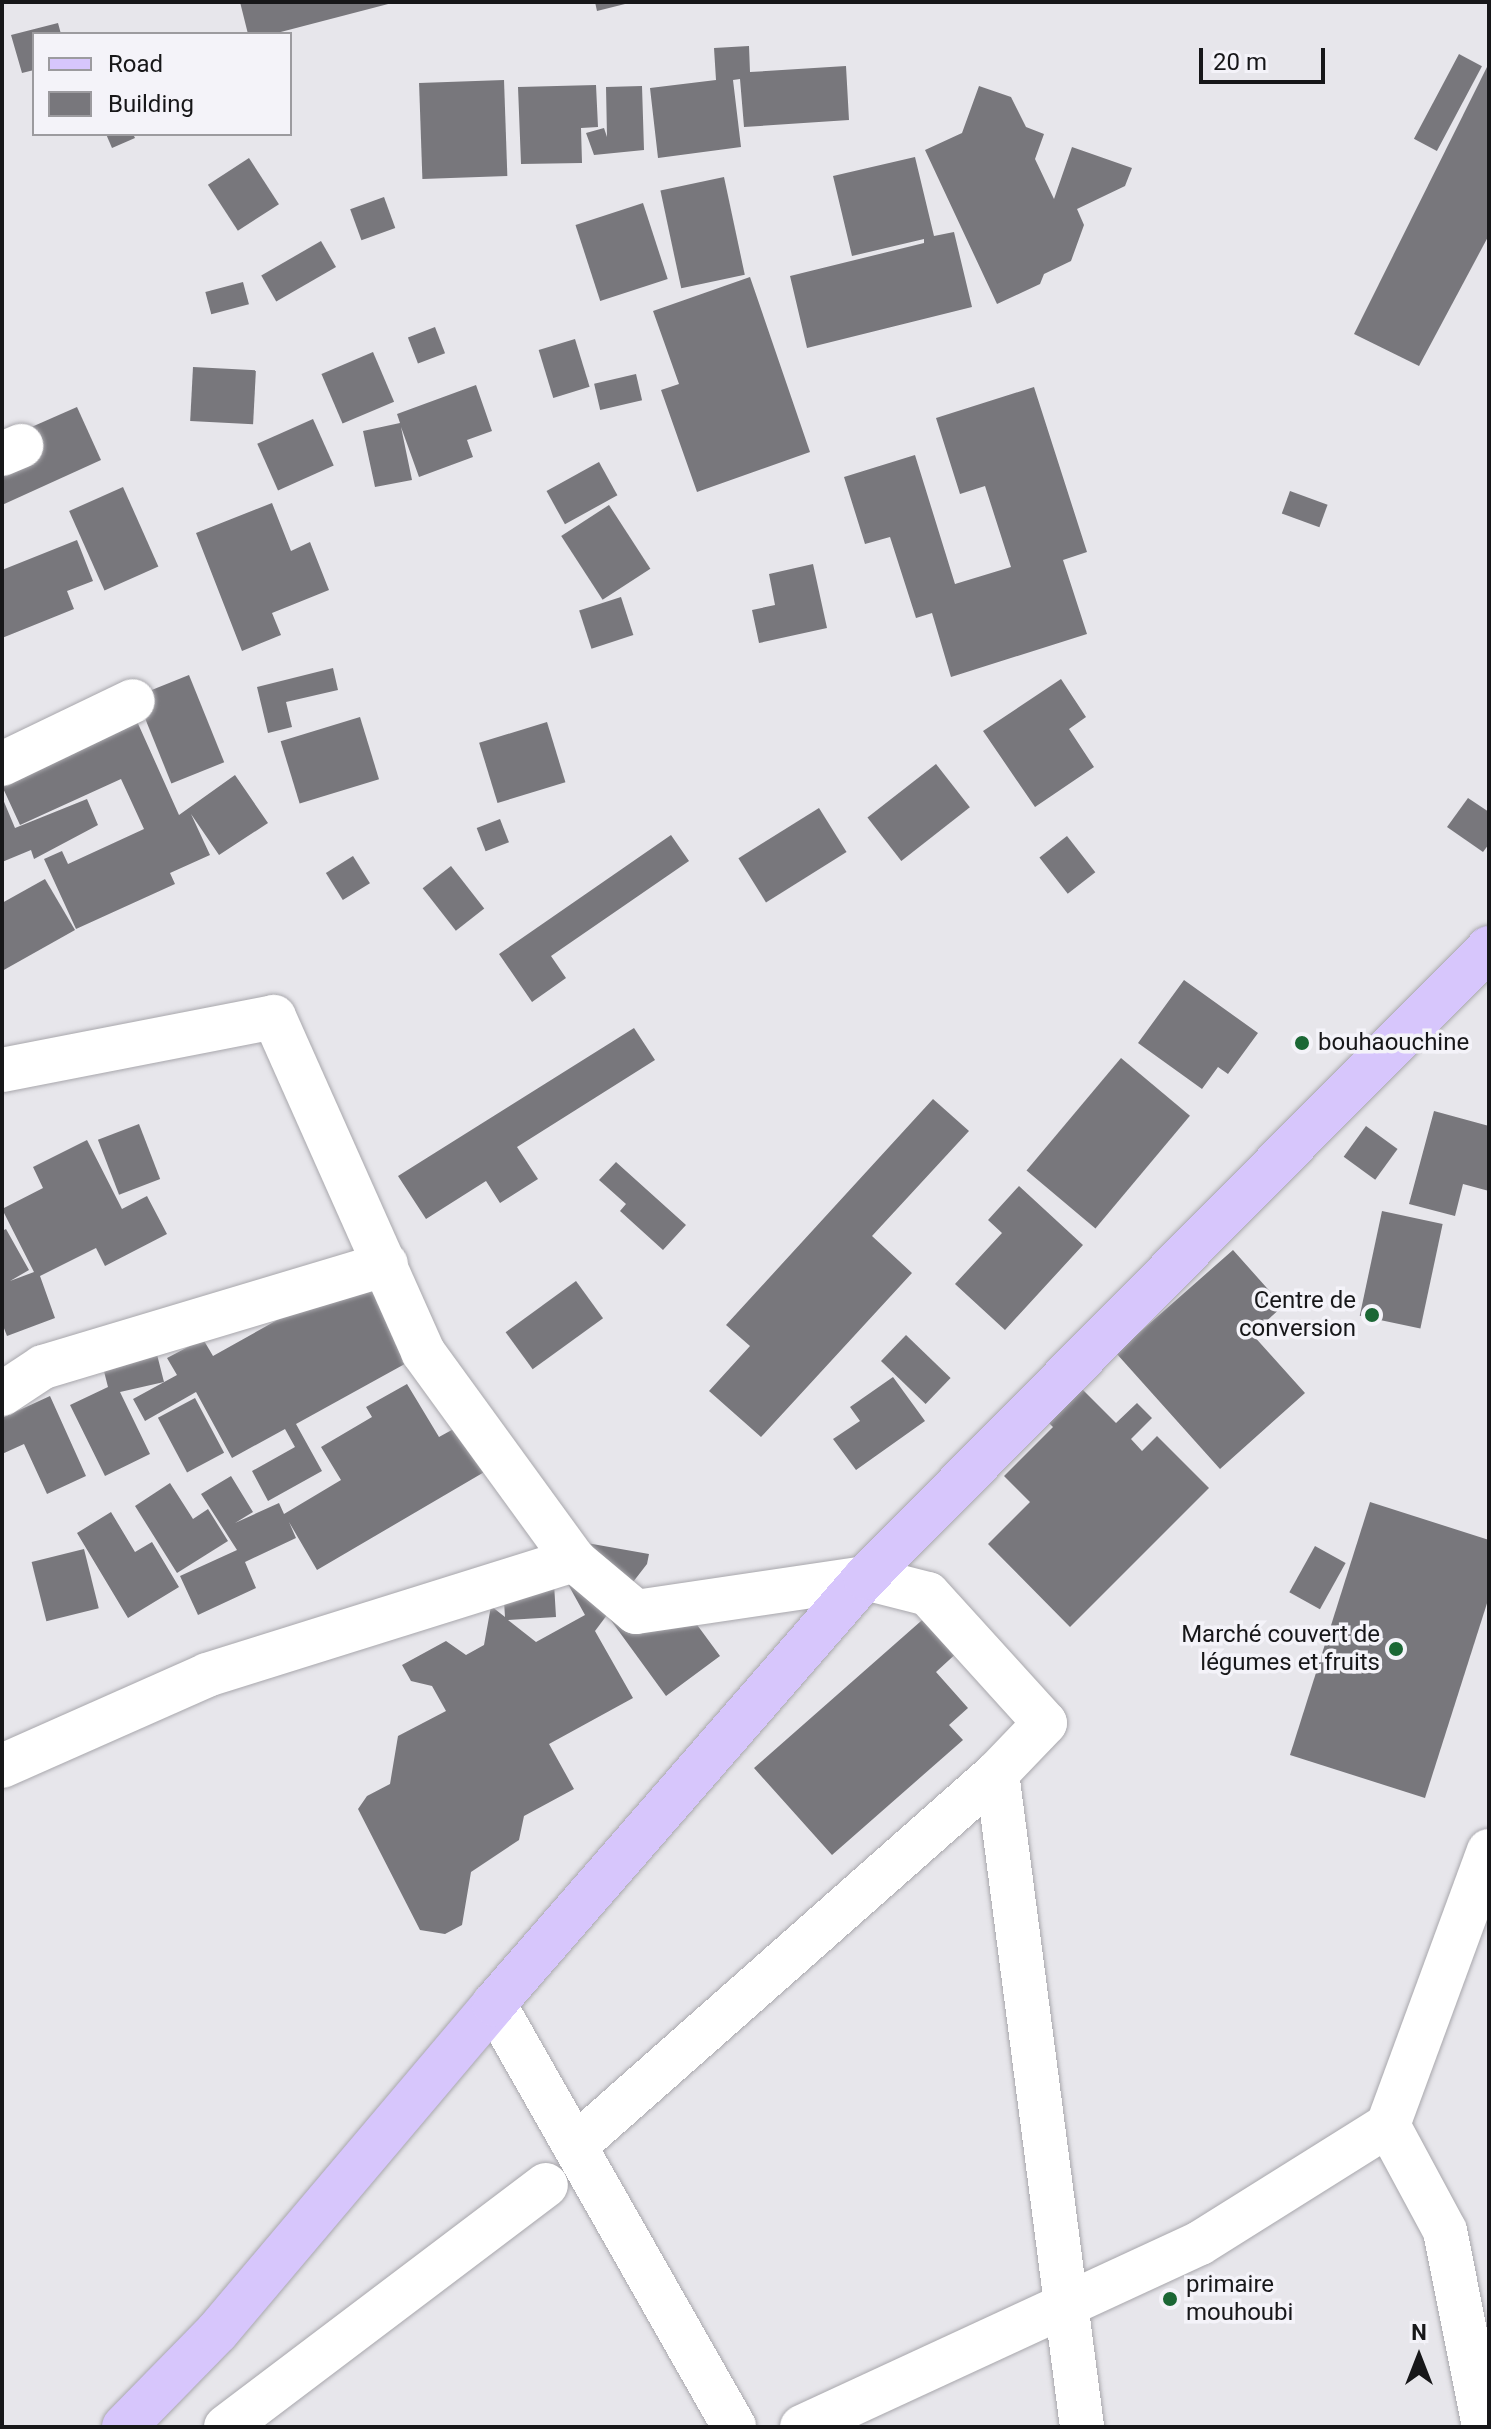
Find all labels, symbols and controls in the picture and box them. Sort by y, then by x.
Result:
legend [32,32,292,136]
scale bar [1203,32,1329,82]
text: 20 m [1213,48,1267,76]
text: Road [108,50,163,78]
text: Building [108,90,194,118]
place label: bouhaouchine [1318,1029,1469,1057]
marker: bouhaouchine [1293,1034,1311,1052]
place label: Centre de conversion [1239,1287,1356,1343]
marker: Centre de conversion [1363,1306,1381,1324]
place label: Marché couvert de légumes et fruits [1181,1621,1380,1677]
marker: Marché couvert de légumes et fruits [1387,1640,1405,1658]
place label: primaire mouhoubi [1186,2271,1293,2327]
marker: primaire mouhoubi [1161,2290,1179,2308]
north arrow [1379,2317,1459,2397]
text: N [1411,2320,1427,2345]

